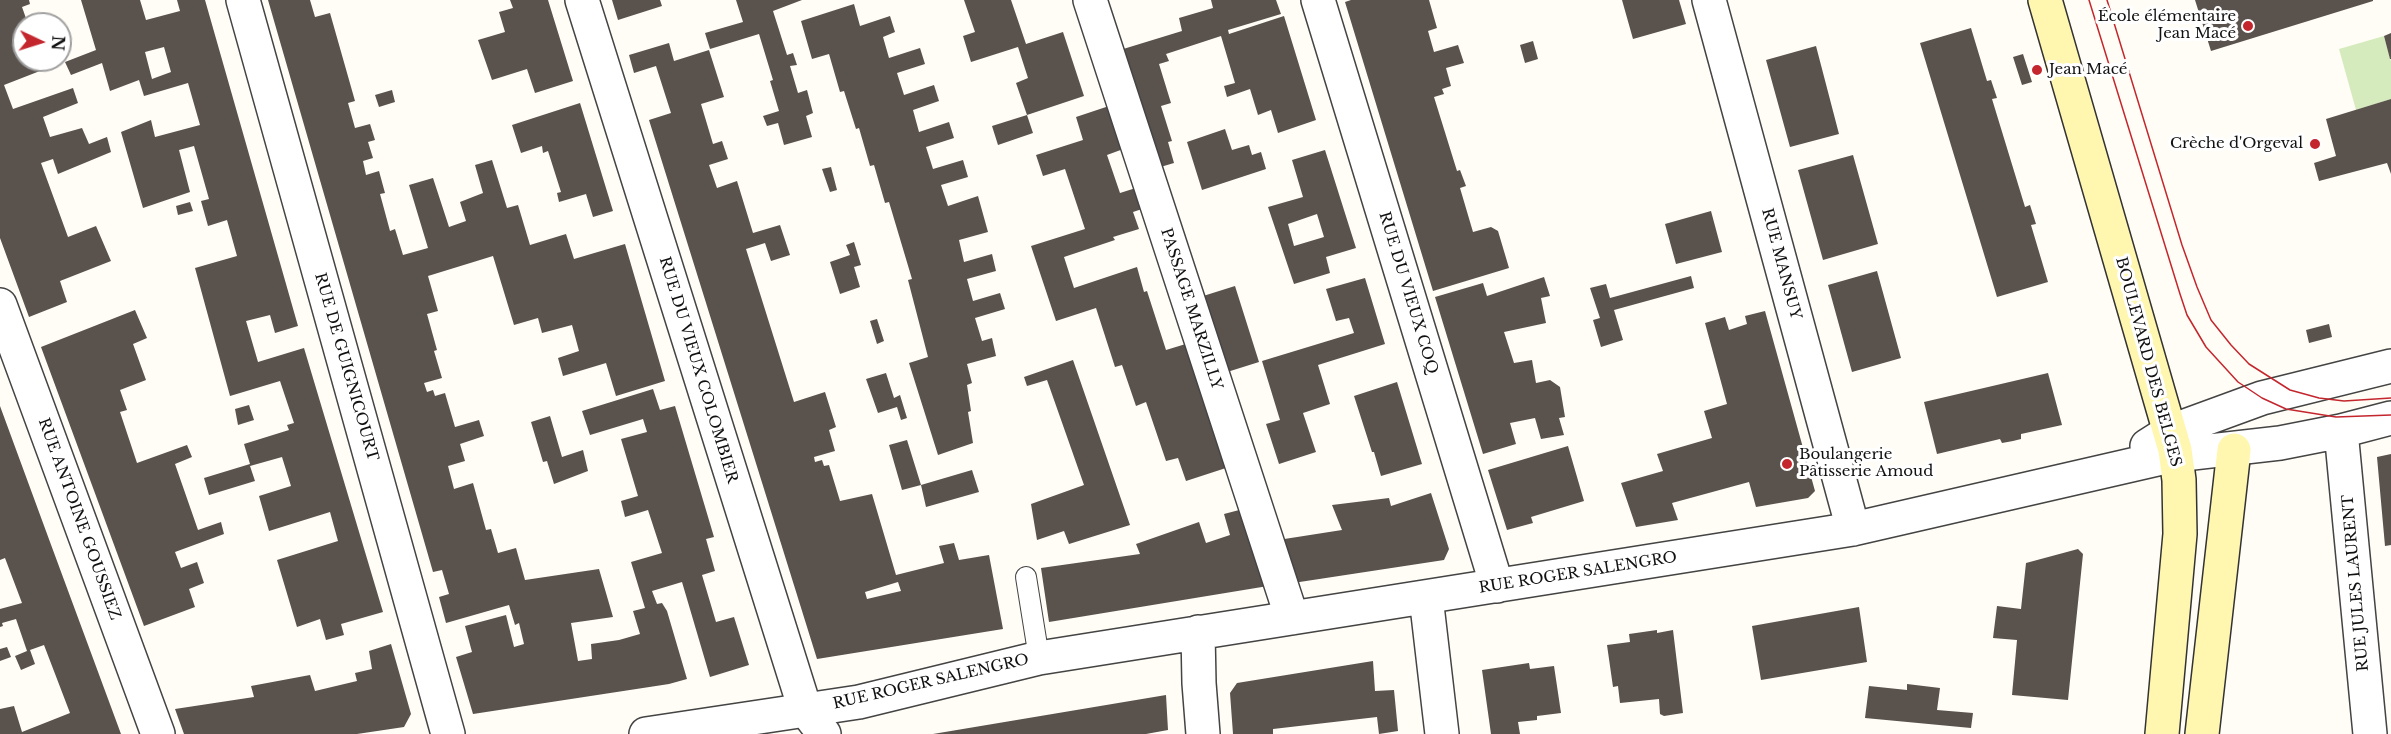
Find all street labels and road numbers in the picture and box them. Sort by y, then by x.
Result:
street label: RUE MANSUY [1757,206,1805,322]
street label: RUE DU VIEUX COQ [1375,210,1441,376]
street label: PASSAGE MARZILLY [1156,226,1226,392]
street label: RUE DU VIEUX COLOMBIER [655,255,741,485]
street label: BOULEVARD DES BELGES [2111,255,2185,469]
street label: RUE DE GUIGNICOURT [310,271,382,463]
street label: RUE ANTOINE GOUSSIEZ [34,416,124,622]
street label: RUE JULES LAURENT [2339,494,2373,672]
street label: RUE ROGER SALENGRO [1478,548,1678,598]
street label: RUE ROGER SALENGRO [831,651,1031,713]

